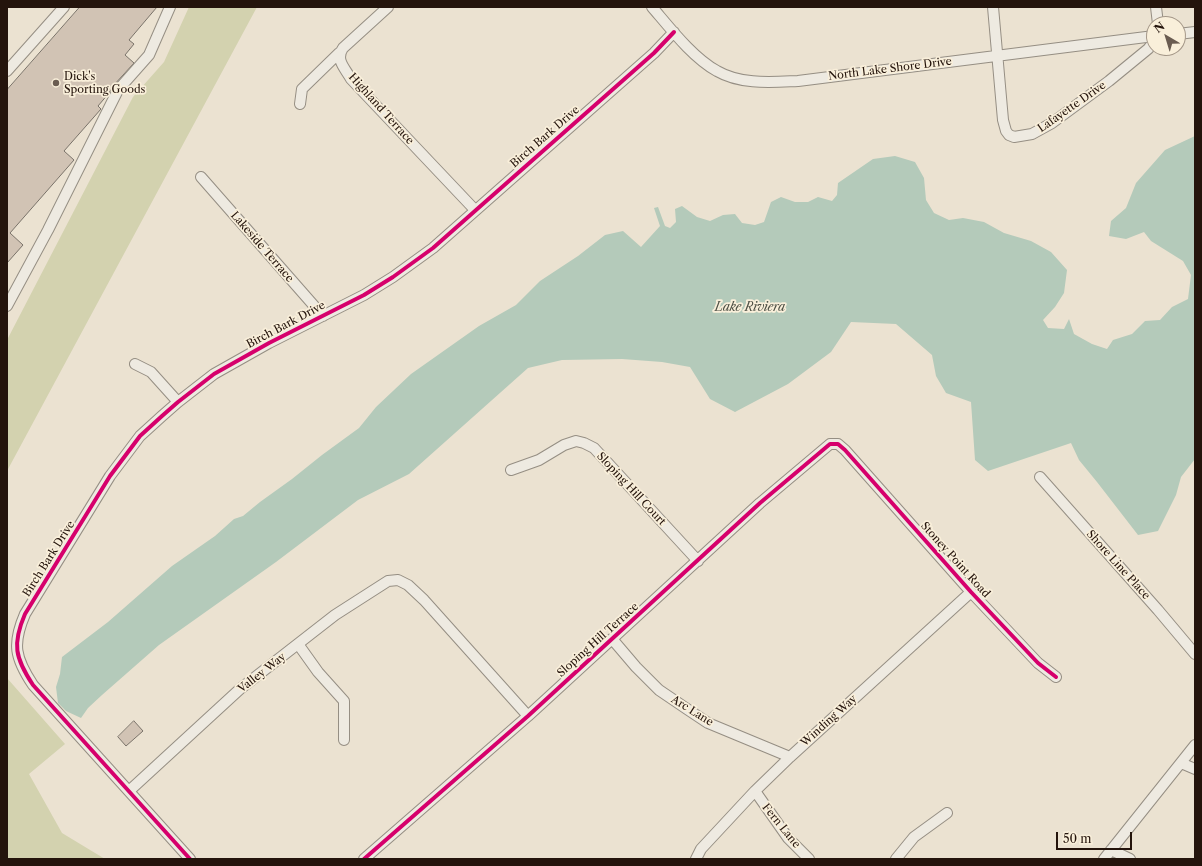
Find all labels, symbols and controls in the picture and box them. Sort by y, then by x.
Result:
north arrow [1146,16,1186,56]
text: N [1151,19,1167,36]
street label: North Lake Shore Drive [828,55,952,83]
place label: Dick's Sporting Goods [64,70,145,96]
street label: Highland Terrace [346,71,416,147]
marker: Dick's Sporting Goods [51,78,61,88]
street label: Lafayette Drive [1035,79,1109,135]
street label: Birch Bark Drive [508,103,582,171]
street label: Lakeside Terrace [228,209,296,285]
street label: Birch Bark Drive [244,299,328,351]
water label: Lake Riviera [715,301,785,315]
street label: Sloping Hill Court [594,450,668,528]
street label: Birch Bark Drive [20,519,78,599]
street label: Stoney Point Road [918,520,992,600]
street label: Shore Line Place [1083,528,1153,602]
street label: Sloping Hill Terrace [555,600,641,680]
street label: Valley Way [235,650,289,696]
street label: Winding Way [798,692,860,750]
street label: Arc Lane [668,693,716,729]
street label: Fern Lane [759,801,803,851]
scale bar [1058,824,1134,850]
text: 50 m [1063,831,1092,846]

